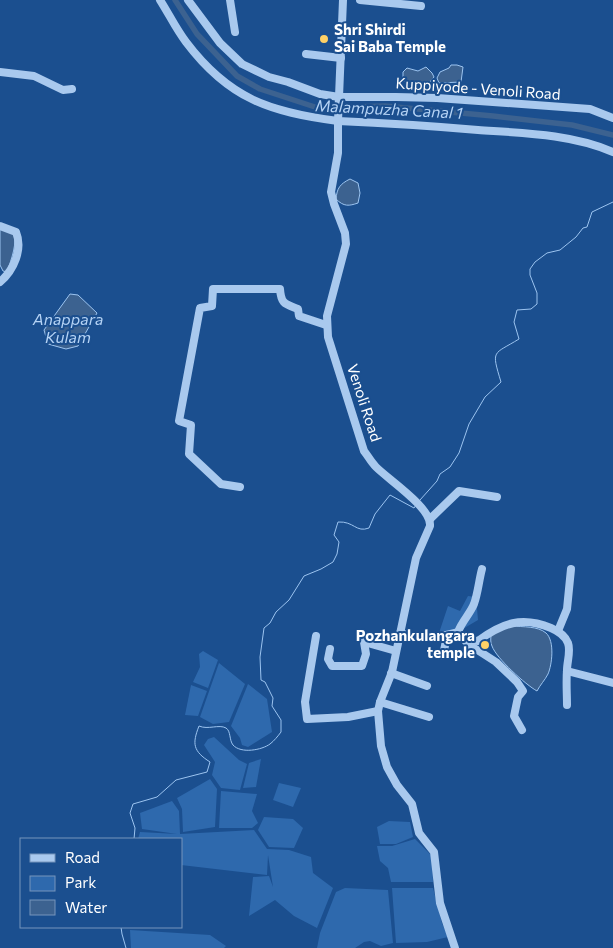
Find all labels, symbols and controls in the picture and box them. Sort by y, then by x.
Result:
place label: Shri Shirdi Sai Baba Temple [334,20,446,55]
marker: Shri Shirdi Sai Baba Temple [318,33,330,45]
street label: Kuppiyode - Venoli Road [395,73,561,103]
water label: Malampuzha Canal 1 [315,95,463,122]
water label: Anappara Kulam [32,309,103,346]
street label: Venoli Road [344,362,386,444]
place label: Pozhankulangara temple [356,626,475,661]
marker: Pozhankulangara temple [479,639,491,651]
legend [20,838,182,928]
text: Road [65,848,100,866]
text: Park [65,873,96,891]
text: Water [65,898,107,916]

